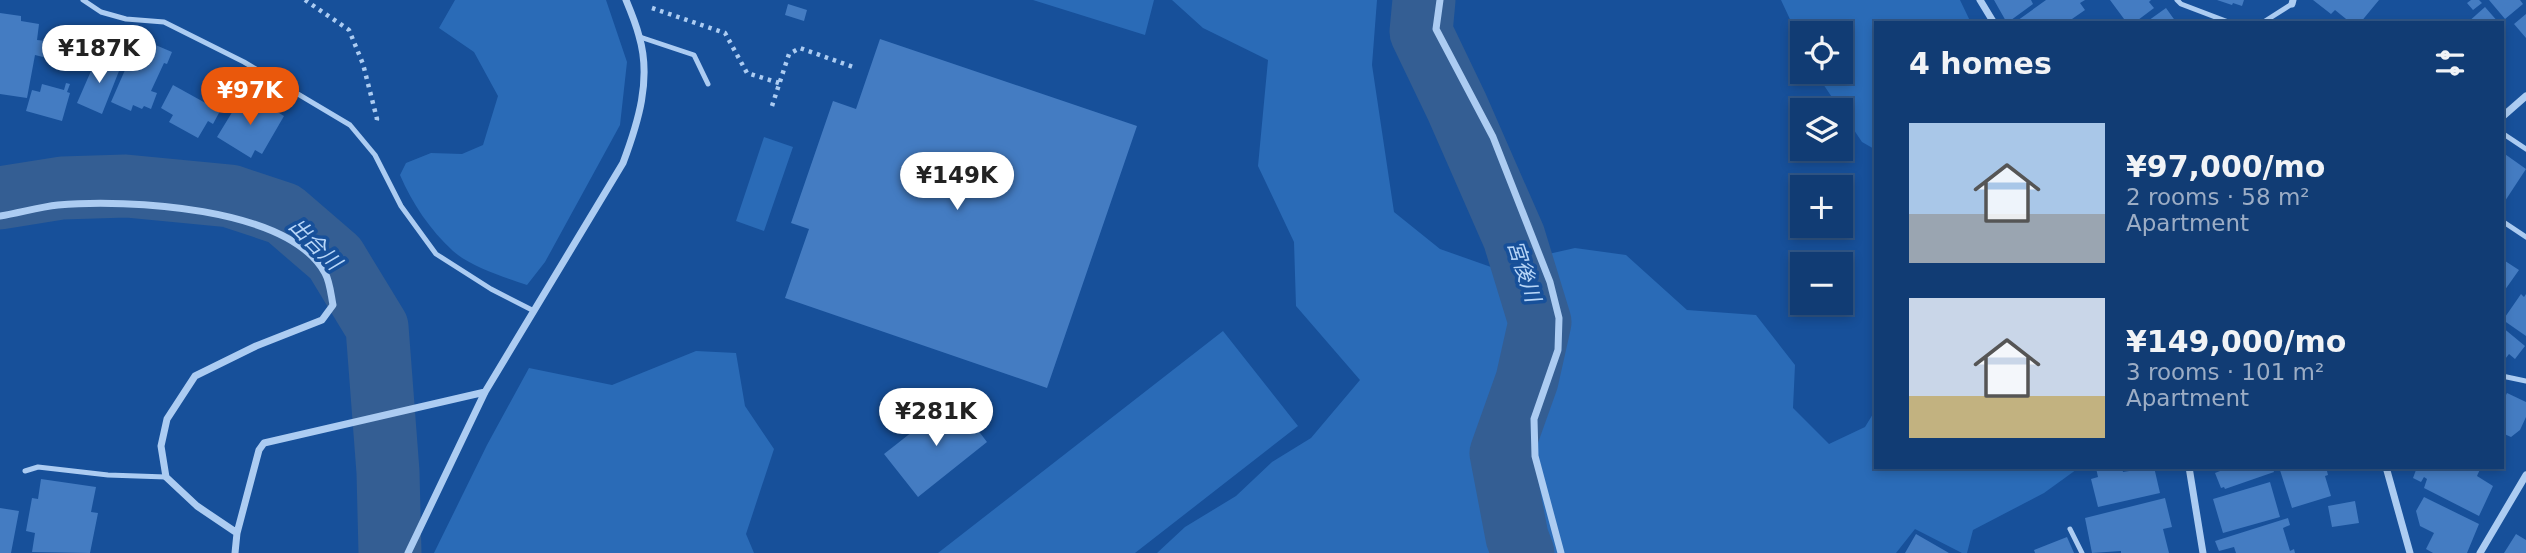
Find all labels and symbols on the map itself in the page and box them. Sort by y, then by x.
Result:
pin: ¥187K [50,25,148,85]
pin: ¥97K [209,68,291,127]
pin: ¥149K [908,152,1006,212]
water label: 出合川 [284,213,347,276]
water label: 宮後川 [1503,237,1546,307]
pin: ¥281K [887,388,985,448]

